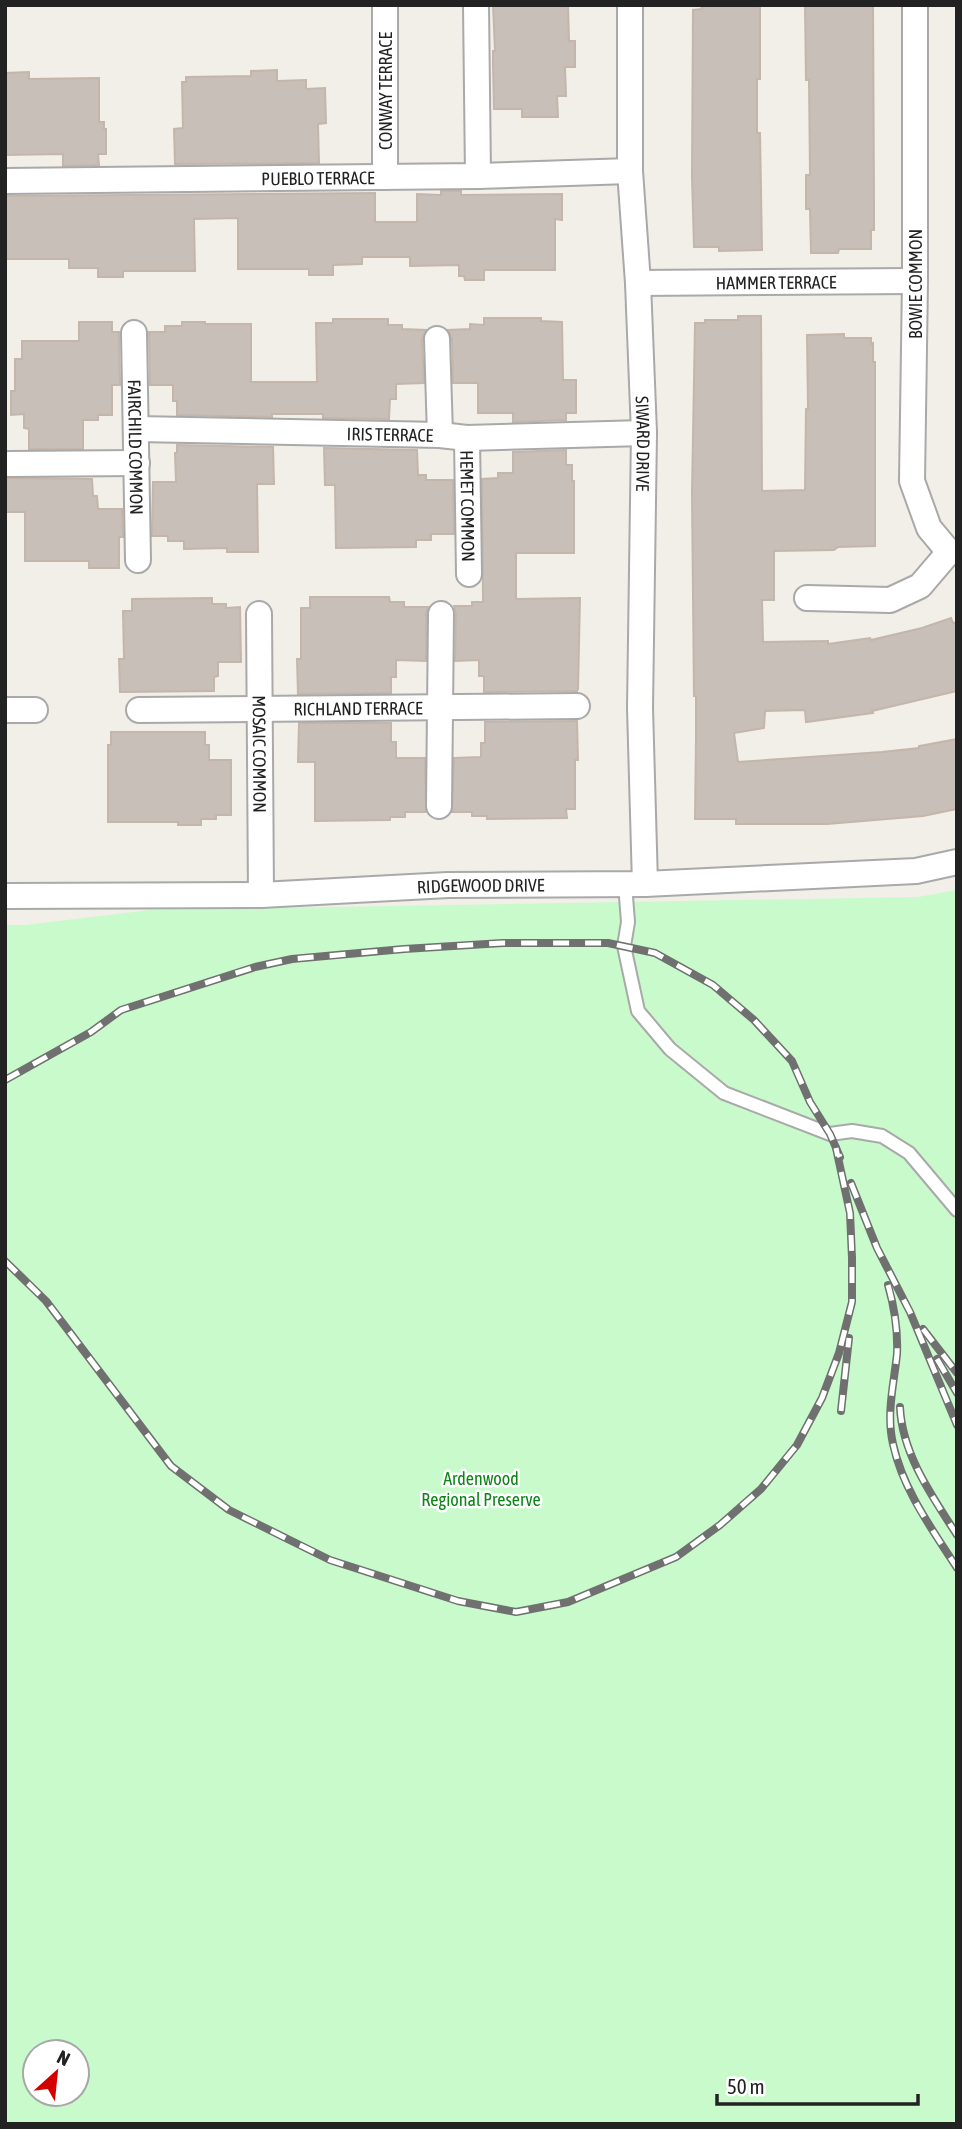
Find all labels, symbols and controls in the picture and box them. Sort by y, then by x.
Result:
street label: CONWAY TERRACE [375,32,396,150]
street label: PUEBLO TERRACE [261,167,375,189]
street label: BOWIE COMMON [905,229,926,339]
street label: HAMMER TERRACE [716,271,837,293]
street label: FAIRCHILD COMMON [124,379,148,515]
street label: SIWARD DRIVE [632,395,655,492]
street label: IRIS TERRACE [347,423,434,445]
street label: HEMET COMMON [457,450,479,562]
street label: MOSAIC COMMON [249,695,271,813]
street label: RICHLAND TERRACE [293,697,423,719]
street label: RIDGEWOOD DRIVE [416,874,545,897]
park label: Ardenwood Regional Preserve [421,1468,541,1510]
north arrow [21,2038,91,2108]
text: N [54,2046,74,2070]
scale bar [717,2062,918,2106]
text: 50 m [727,2074,765,2098]

